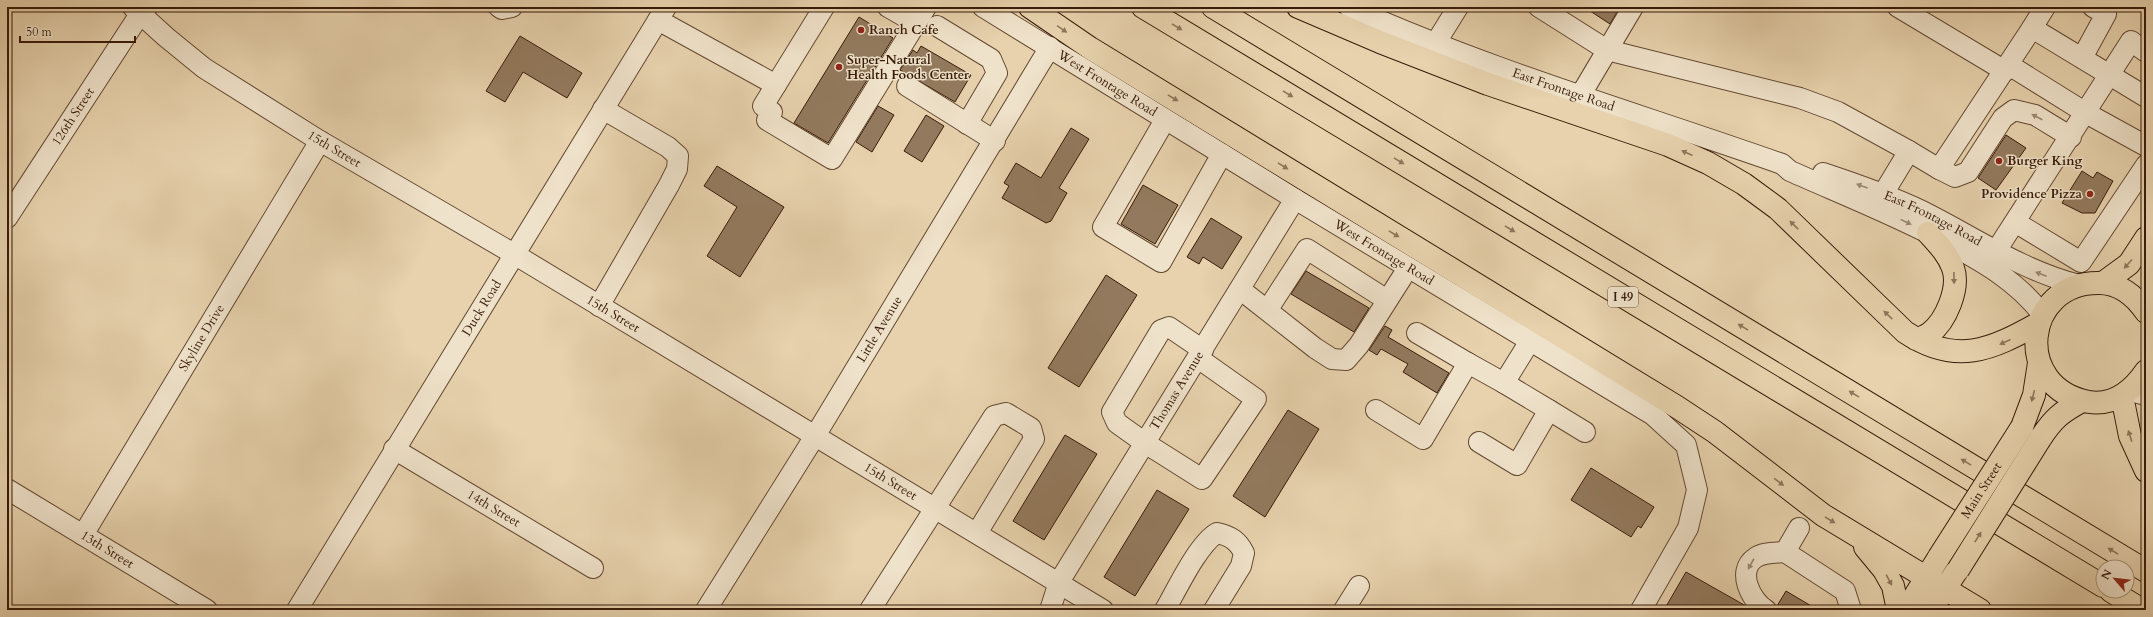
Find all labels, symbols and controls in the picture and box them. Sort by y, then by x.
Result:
scale bar [20,18,135,44]
place label: Ranch Cafe [869,21,939,39]
text: 50 m [26,24,53,40]
one-way arrow [1171,24,1183,31]
marker: Ranch Cafe [856,25,866,35]
one-way arrow [1057,25,1067,33]
street label: West Frontage Road [1053,45,1161,121]
place label: Super-Natural Health Foods Center [847,51,970,84]
marker: Super-Natural Health Foods Center [834,62,844,72]
street label: East Frontage Road [1510,64,1617,116]
street label: 126th Street [48,84,99,149]
one-way arrow [1282,91,1294,98]
one-way arrow [1167,94,1179,101]
one-way arrow [2031,114,2043,120]
street label: 15th Street [304,126,364,172]
one-way arrow [1681,150,1693,156]
place label: Burger King [2007,152,2082,170]
marker: Burger King [1994,156,2004,166]
one-way arrow [1393,158,1405,165]
one-way arrow [1277,163,1289,170]
one-way arrow [1856,183,1868,189]
place label: Providence Pizza [1981,185,2083,203]
street label: East Frontage Road [1881,186,1985,251]
marker: Providence Pizza [2085,189,2095,199]
street label: West Frontage Road [1330,215,1437,290]
one-way arrow [1900,219,1911,225]
one-way arrow [1789,220,1799,230]
one-way arrow [1504,225,1516,232]
one-way arrow [1388,231,1400,238]
one-way arrow [2124,259,2133,269]
one-way arrow [2035,270,2047,276]
one-way arrow [1951,272,1957,285]
street label: Duck Road [458,277,506,339]
road number: I 49 [1608,287,1638,307]
street label: 15th Street [583,291,643,337]
street label: Little Avenue [852,293,907,366]
street label: Skyline Drive [174,301,229,375]
one-way arrow [1883,310,1893,320]
one-way arrow [1737,323,1749,330]
one-way arrow [1998,339,2010,345]
street label: Thomas Avenue [1145,348,1208,434]
one-way arrow [2030,390,2036,402]
one-way arrow [1848,391,1860,398]
one-way arrow [2127,430,2133,442]
street label: 15th Street [860,458,920,505]
one-way arrow [1960,458,1972,465]
street label: Main Street [1957,459,2006,522]
one-way arrow [1774,478,1784,486]
street label: 14th Street [463,486,524,531]
one-way arrow [1824,516,1836,523]
street label: 13th Street [77,526,137,573]
one-way arrow [1975,531,1982,543]
one-way arrow [2107,547,2119,554]
one-way arrow [1748,558,1754,570]
north arrow [2095,559,2135,599]
text: N [2098,566,2116,582]
one-way arrow [1886,574,1893,586]

